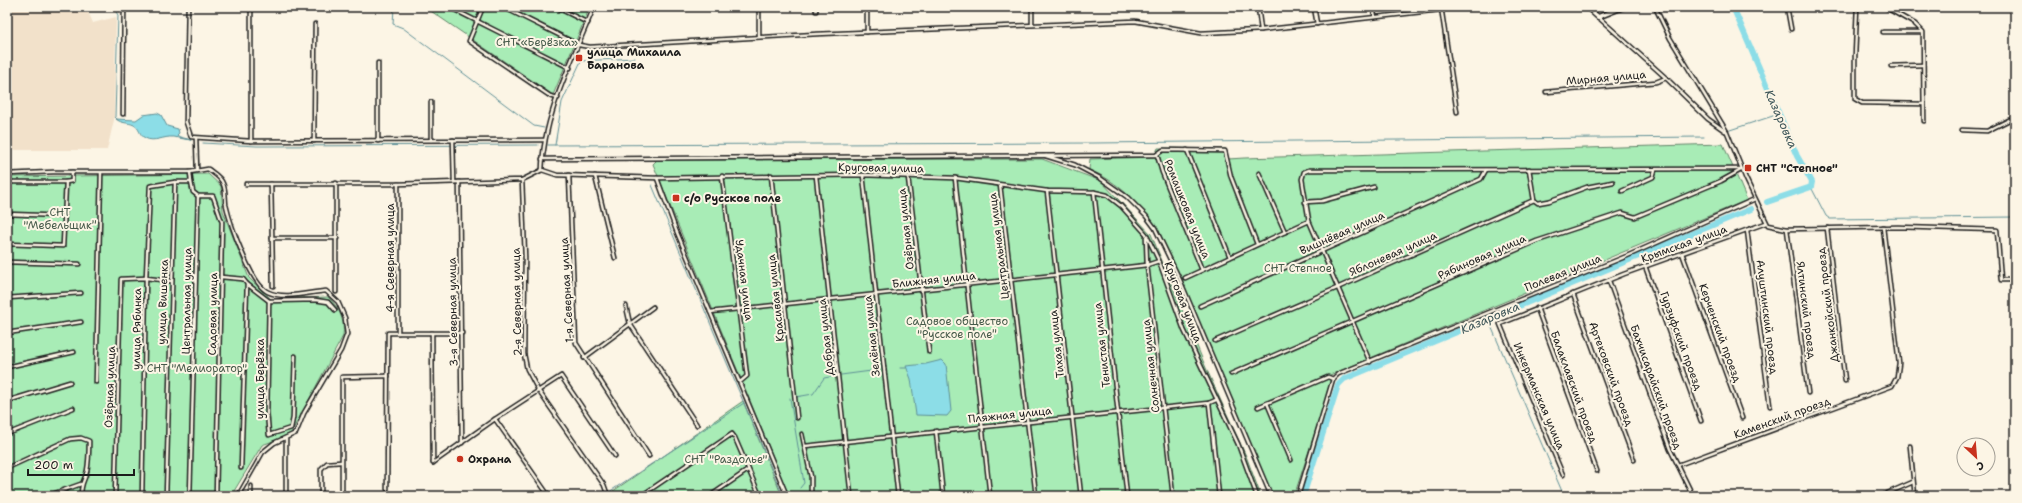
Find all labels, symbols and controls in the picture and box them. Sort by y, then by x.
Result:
park label: СНТ «Берёзка» [496,35,578,50]
place label: улица Михаила Баранова [587,45,682,73]
marker: улица Михаила Баранова [574,53,584,63]
street label: Мирная улица [1565,67,1647,89]
water label: Казаровка [1761,87,1801,151]
street label: Ромашковая улица [1160,157,1214,261]
street label: Круговая улица [838,160,924,176]
place label: СНТ "Степное" [1756,161,1838,176]
marker: СНТ "Степное" [1743,163,1753,173]
street label: Озёрная улица [894,187,918,271]
place label: с/о Русское поле [684,191,781,206]
street label: Центральная улица [985,192,1013,300]
marker: с/о Русское поле [671,193,681,203]
street label: 4-я Северная улица [383,203,398,313]
park label: СНТ "Мебельщик" [23,205,97,233]
street label: Вишнёвая улица [1297,207,1387,258]
street label: Крымская улица [1639,221,1729,266]
street label: Яблоневая улица [1347,228,1439,280]
street label: Рябиновая улица [1436,231,1529,283]
street label: 1-я Северная улица [557,237,577,343]
street label: Удачная улица [732,239,756,322]
street label: Центральная улица [179,247,195,355]
street label: Джанкойский проезд [1813,247,1843,363]
street label: 2-я Северная улица [509,248,525,356]
street label: Полевая улица [1522,251,1604,295]
street label: Красивая улица [764,253,788,342]
street label: 3-я Северная улица [445,257,461,367]
street label: улица Вишенка [154,259,172,345]
street label: Круговая улица [1161,259,1205,345]
street label: Алуштинский проезд [1753,259,1781,375]
street label: Ялтинский проезд [1793,260,1819,360]
park label: СНТ Степное [1264,261,1332,276]
street label: Ближняя улица [891,268,977,292]
street label: Садовая улица [205,272,221,355]
street label: Керченский проезд [1695,281,1745,385]
street label: улица Рябинка [129,288,145,370]
street label: Гурзуфский проезд [1656,290,1706,393]
street label: Зелёная улица [860,295,884,377]
street label: Добрая улица [814,298,838,376]
water label: Казаровка [1458,298,1522,338]
street label: Тенистая улица [1090,302,1114,388]
street label: Тихая улица [1046,309,1068,379]
park label: Садовое общество "Русское поле" [906,314,1008,342]
street label: Солнечная улица [1139,318,1163,413]
street label: Артековский проезд [1585,320,1637,428]
street label: Бахчисарайский проезд [1626,323,1686,451]
street label: Балаклавский проезд [1547,329,1601,445]
street label: улица Берёзка [253,339,268,419]
street label: Инкерманская улица [1510,340,1568,452]
street label: Озёрная улица [101,346,119,428]
park label: СНТ "Мелиоратор" [147,361,247,376]
street label: Каменский проезд [1732,394,1832,442]
street label: Пляжная улица [967,403,1053,427]
north arrow [1956,437,1996,477]
scale bar [28,451,134,477]
place label: Охрана [468,452,512,467]
park label: СНТ "Раздолье" [685,452,768,467]
marker: Охрана [455,454,465,464]
text: 200 m [34,457,73,473]
text: С [1974,457,1986,474]

